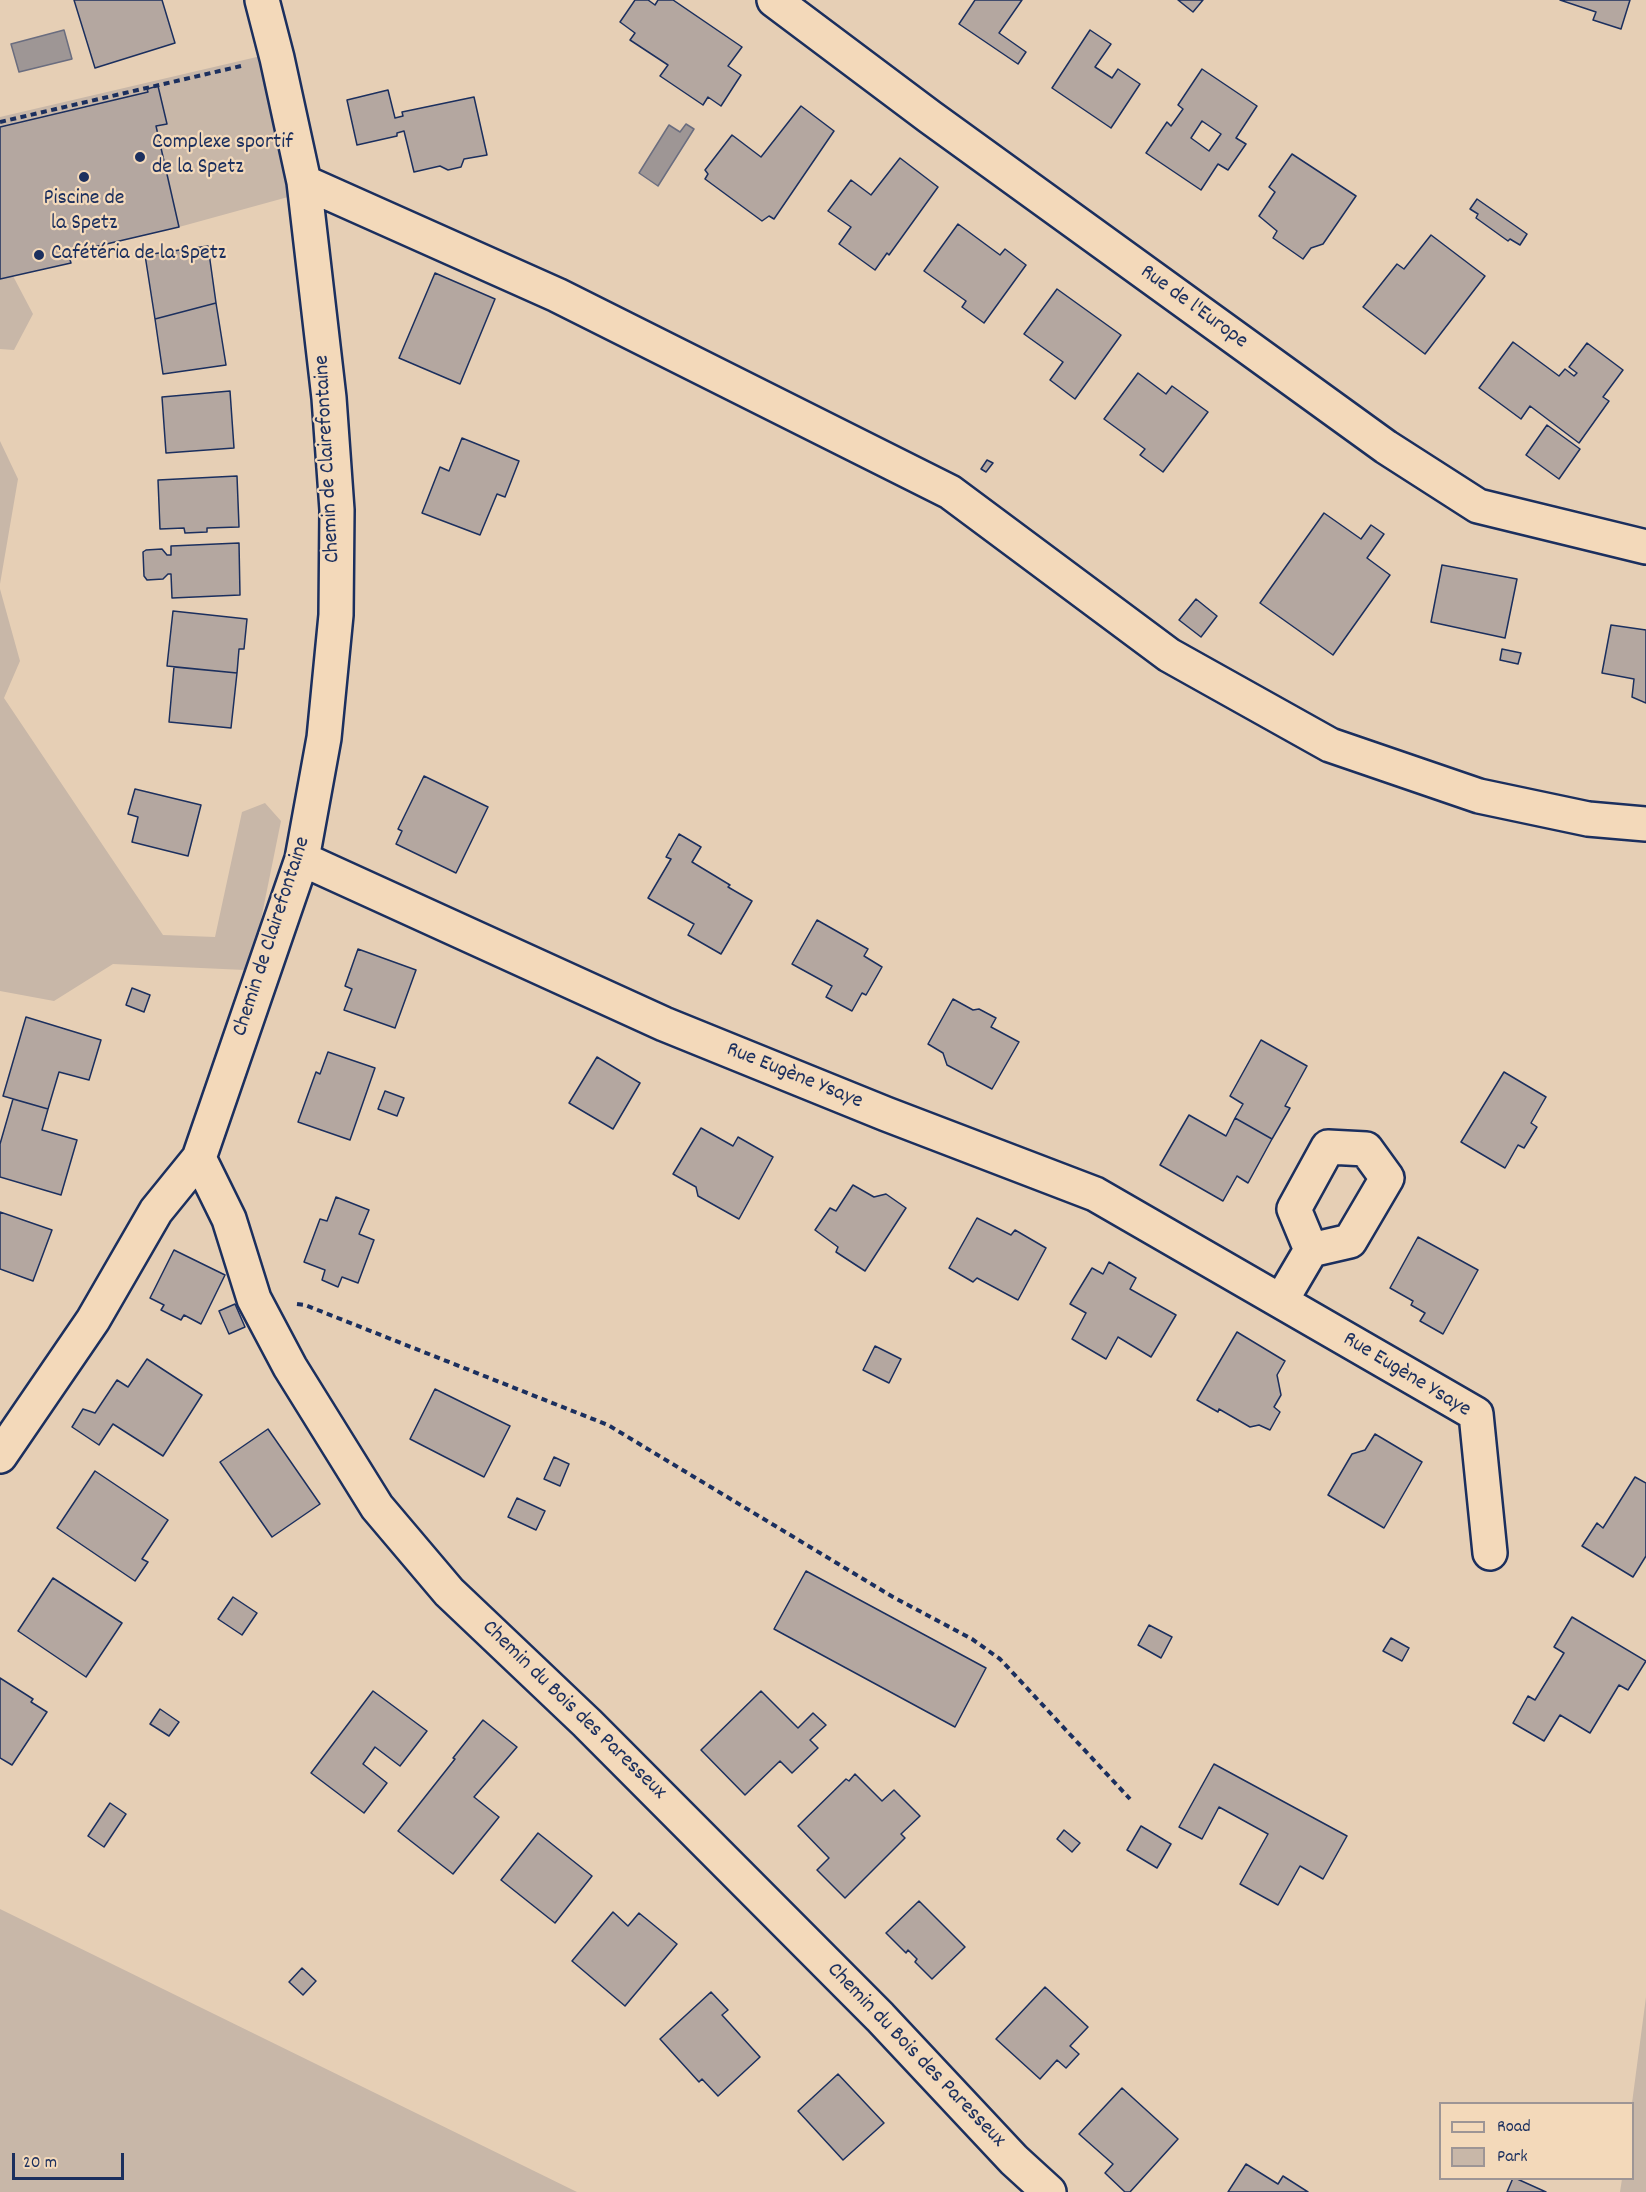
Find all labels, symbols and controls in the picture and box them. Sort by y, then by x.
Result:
place label: Complexe sportif de la Spetz [152,131,293,182]
marker: Complexe sportif de la Spetz [133,150,147,164]
marker: Piscine de la Spetz [77,170,91,184]
place label: Piscine de la Spetz [43,187,125,238]
place label: Cafétéria de la Spetz [51,242,226,268]
marker: Cafétéria de la Spetz [32,248,46,262]
street label: Rue de l'Europe [1134,260,1252,356]
street label: Chemin de Clairefontaine [310,354,348,564]
street label: Chemin de Clairefontaine [228,834,318,1040]
street label: Rue Eugène Ysaye [722,1038,866,1116]
street label: Rue Eugène Ysaye [1337,1327,1475,1425]
street label: Chemin du Bois des Paresseux [475,1616,671,1806]
street label: Chemin du Bois des Paresseux [820,1958,1010,2154]
legend [1439,2102,1634,2180]
text: Road [1497,2115,1531,2140]
scale bar [15,2141,128,2179]
text: Park [1497,2145,1528,2170]
text: 20 m [23,2151,57,2176]

